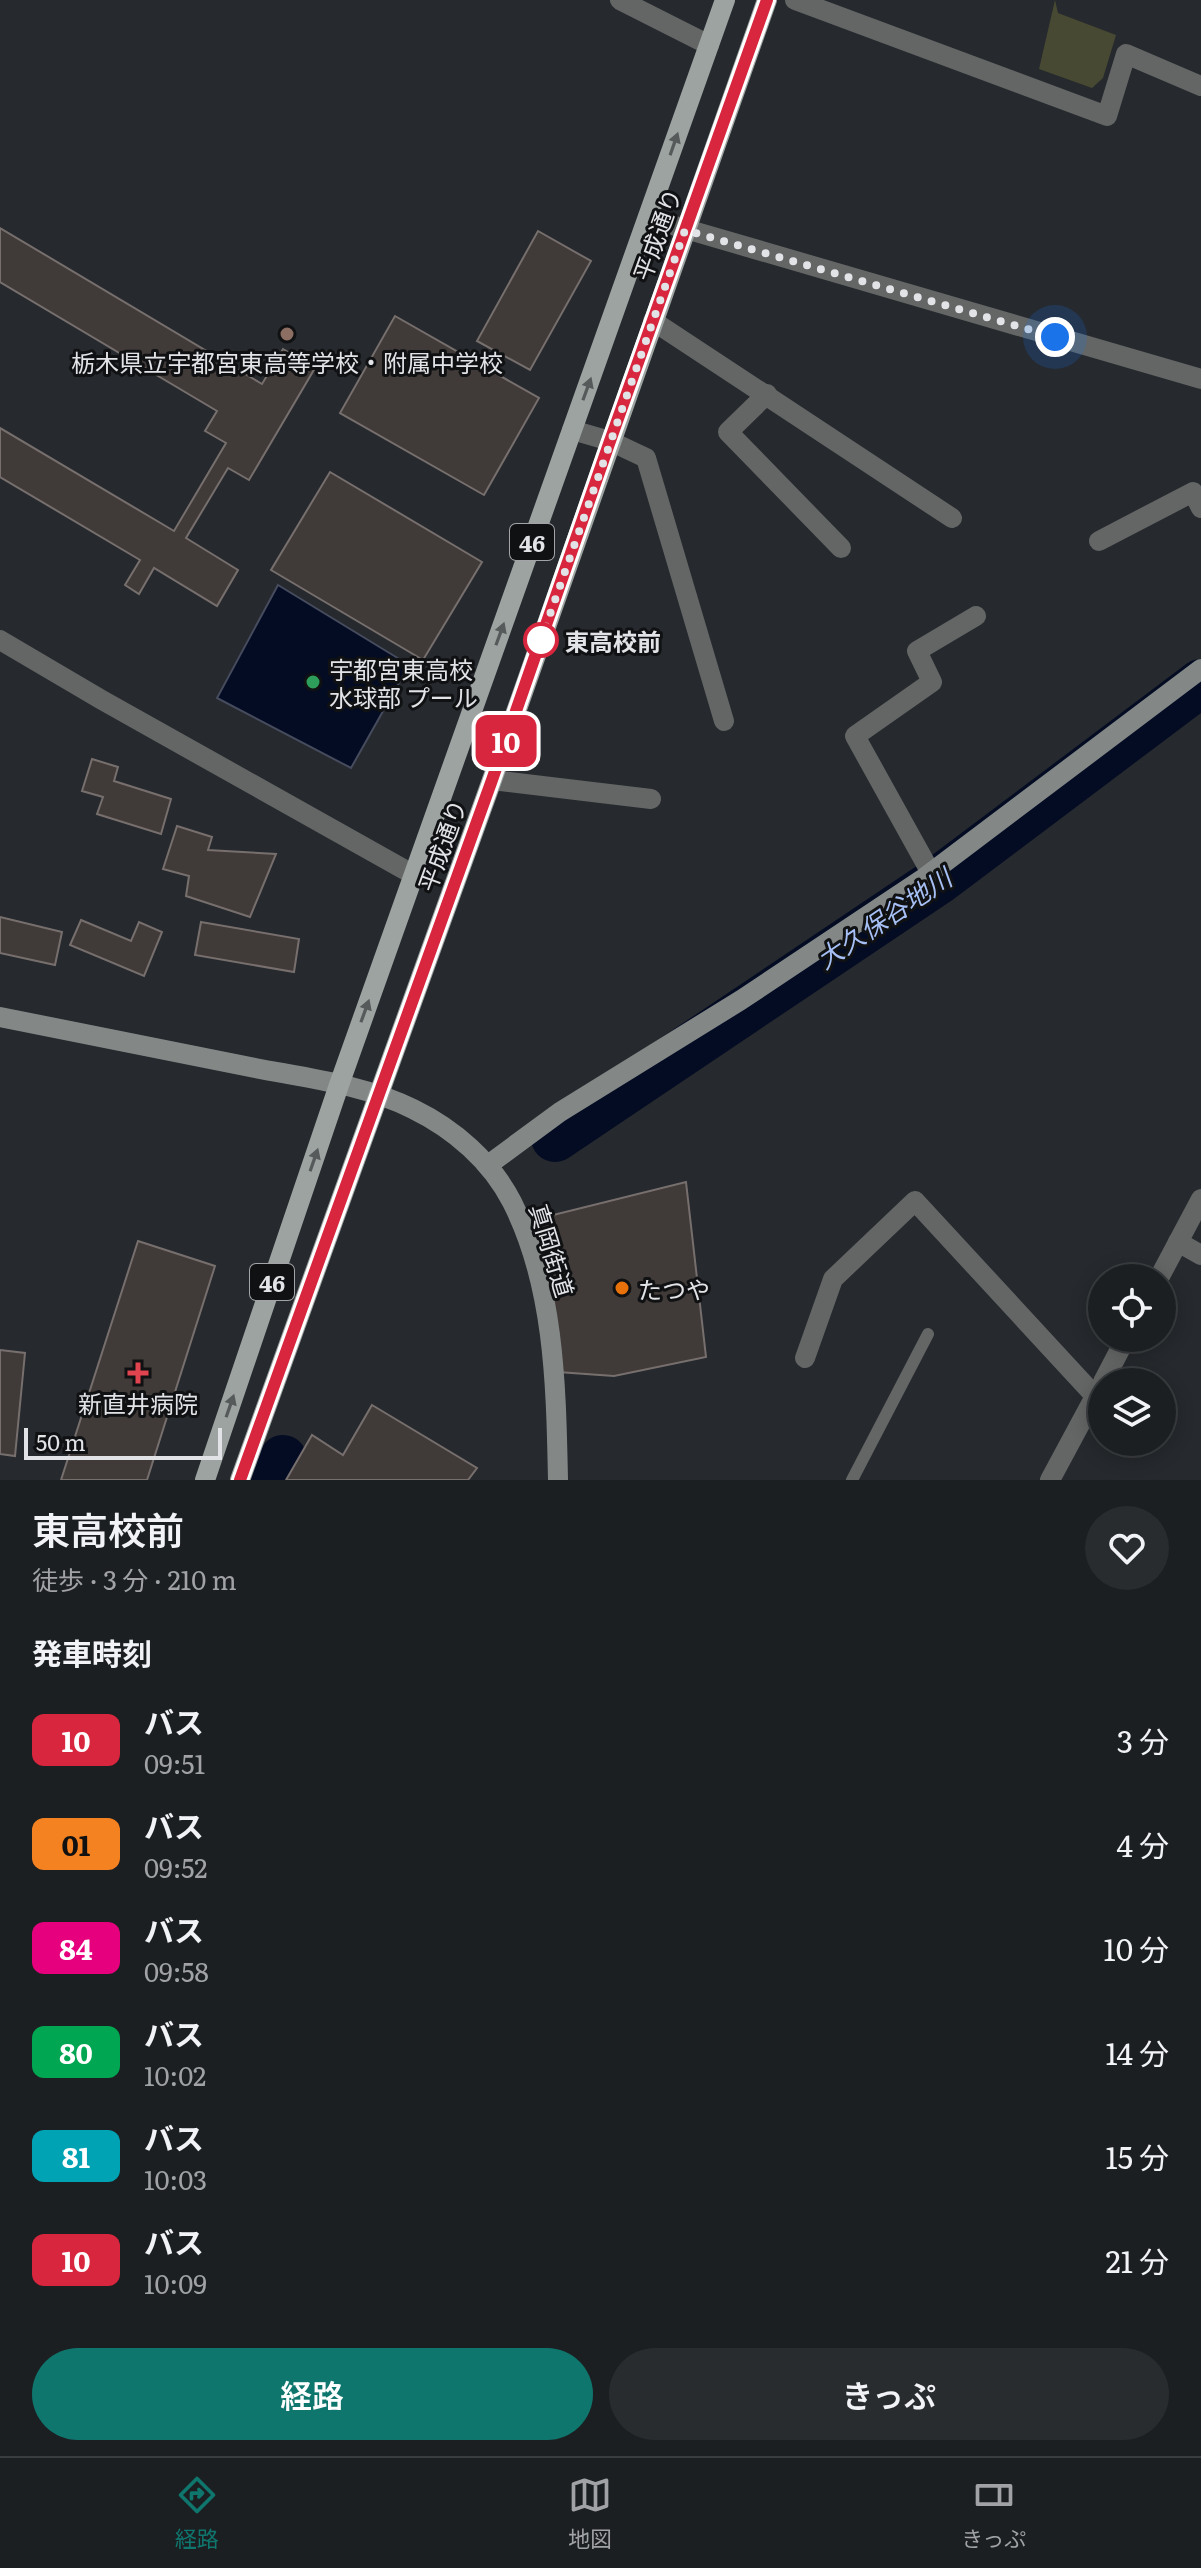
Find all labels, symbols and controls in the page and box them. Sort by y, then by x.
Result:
one-way arrow [668,132,680,156]
street label: 平成通り [623,183,689,285]
your location [1035,317,1075,357]
marker: 栃木県立宇都宮東高等学校・附属中学校 [278,325,296,343]
place label: 栃木県立宇都宮東高等学校・附属中学校 [71,344,503,379]
one-way arrow [581,377,593,401]
road number: 46 [510,524,554,560]
one-way arrow [494,622,506,646]
marker: 東高校前 [524,623,558,657]
place label: 東高校前 [565,623,661,658]
place label: 宇都宮東高校 水球部 プール [329,651,478,714]
marker: 宇都宮東高校 水球部 プール [304,673,322,691]
line badge: 10 [470,715,542,767]
text: 10 [492,720,520,762]
street label: 平成通り [408,794,474,896]
water label: 大久保谷地川 [807,856,961,977]
one-way arrow [360,999,372,1023]
one-way arrow [308,1148,320,1172]
street label: 真岡街道 [522,1199,584,1301]
road number: 46 [250,1264,294,1300]
map controls [1088,1264,1176,1456]
button: locate [1088,1264,1176,1352]
place label: たつや [638,1271,710,1306]
marker: たつや [613,1279,631,1297]
marker: 新直井病院 [127,1362,149,1384]
button: layers [1088,1368,1176,1456]
place label: 新直井病院 [78,1385,198,1420]
one-way arrow [224,1394,236,1418]
scale bar [24,1424,222,1460]
text: 50 m [36,1425,86,1458]
text: 東高校前 [32,1500,184,1557]
button: heart [1085,1506,1169,1590]
text: 徒歩 · 3 分 · 210 m [32,1559,237,1598]
text: 発車時刻 [32,1630,152,1674]
text: バス [144,1699,204,1743]
text: 3 分 [1117,1718,1169,1762]
text: 10 [62,1719,90,1761]
text: 09:51 [144,1743,205,1782]
text: バス [144,1803,204,1847]
text: 4 分 [1116,1822,1169,1866]
text: 01 [62,1823,90,1865]
text: 09:52 [144,1847,207,1886]
text: バス [144,1907,204,1951]
text: 10 分 [1103,1926,1169,1970]
text: 84 [59,1927,93,1969]
text: 09:58 [144,1951,209,1990]
text: バス [144,2011,204,2055]
text: 14 分 [1105,2030,1169,2074]
text: 80 [59,2031,93,2073]
text: 10:02 [144,2055,206,2094]
text: バス [144,2115,204,2159]
text: 15 分 [1106,2134,1169,2178]
text: 81 [62,2135,90,2177]
text: 10:03 [144,2159,207,2198]
text: バス [144,2219,204,2263]
text: 21 分 [1106,2238,1169,2282]
text: 10 [62,2239,90,2281]
text: 10:09 [144,2263,207,2302]
button: 経路 [32,2348,593,2440]
button: きっぷ [609,2348,1169,2440]
tab: 経路 [175,2473,219,2554]
tab: 地図 [568,2473,612,2554]
tab: きっぷ [961,2473,1026,2554]

